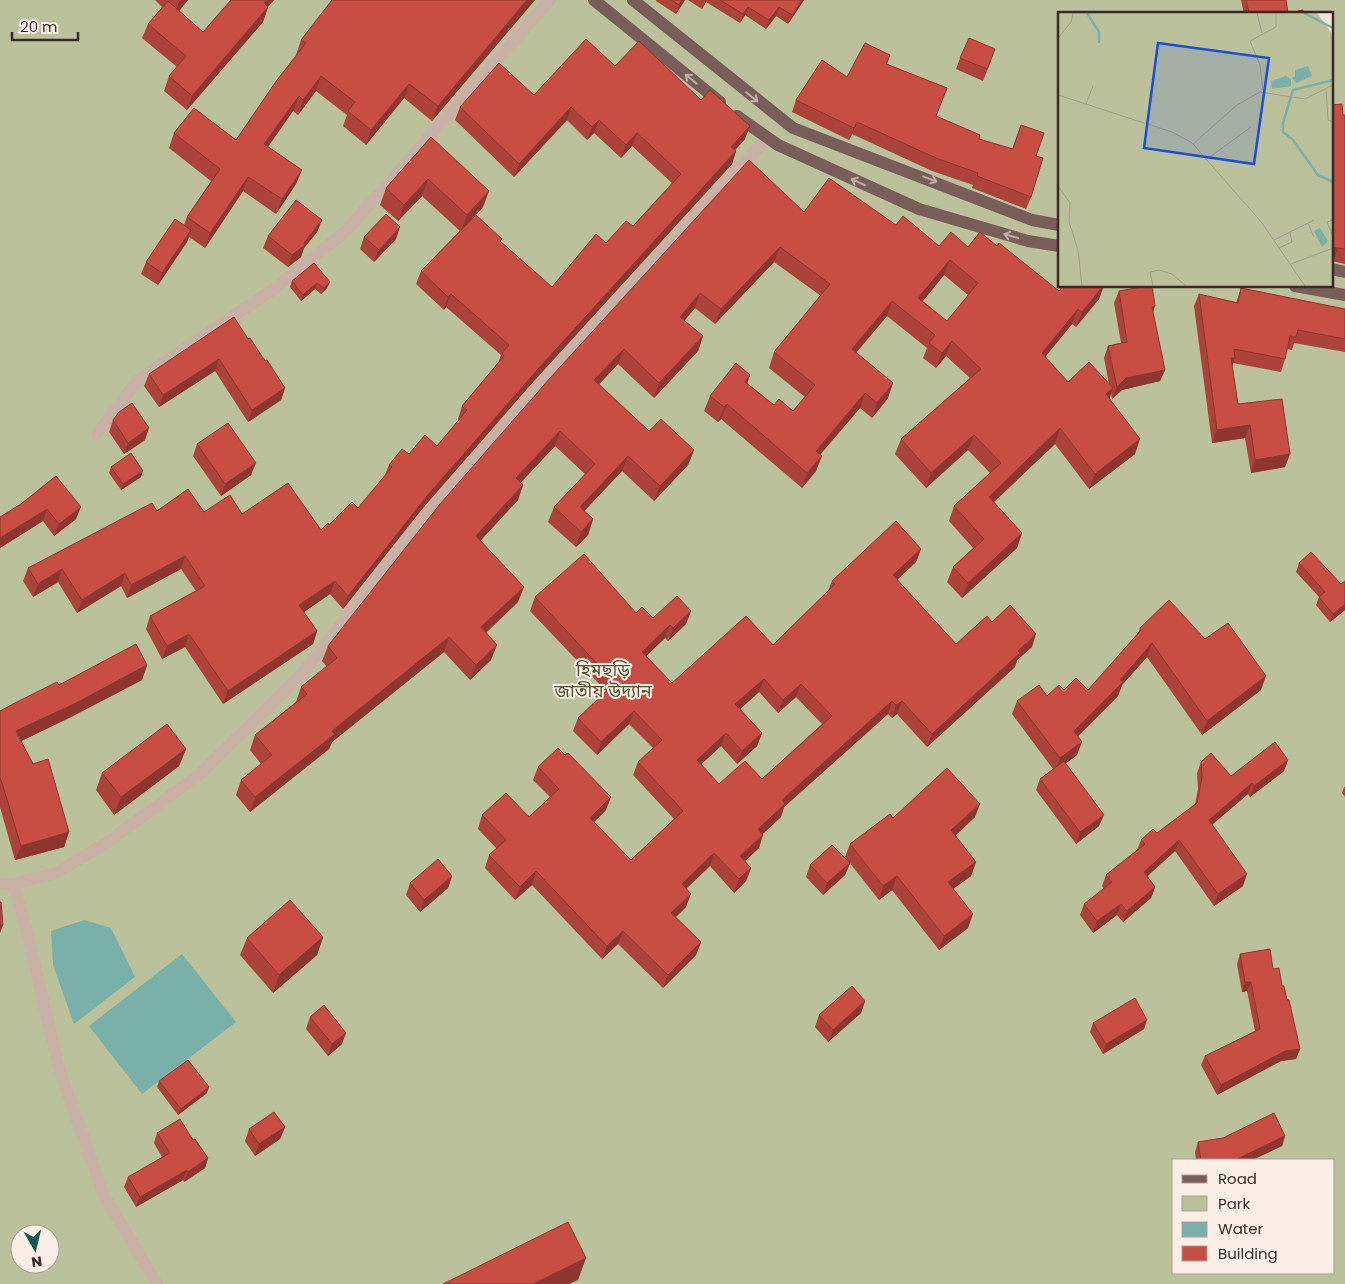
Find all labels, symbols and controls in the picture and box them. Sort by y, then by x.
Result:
scale bar [12,10,79,42]
inset map [1058,12,1332,288]
text: 20 m [20,16,58,37]
one-way arrow [685,74,698,85]
one-way arrow [745,91,758,102]
one-way arrow [922,175,937,184]
one-way arrow [851,176,866,186]
one-way arrow [1004,231,1020,241]
park label: হিমছড়ি জাতীয় উদ্যান [553,657,653,703]
legend [1172,1159,1335,1274]
text: Road [1218,1168,1257,1189]
text: Park [1218,1193,1250,1214]
text: Water [1218,1218,1264,1239]
north arrow [10,1224,60,1274]
text: Building [1218,1243,1278,1264]
text: N [30,1251,43,1273]

